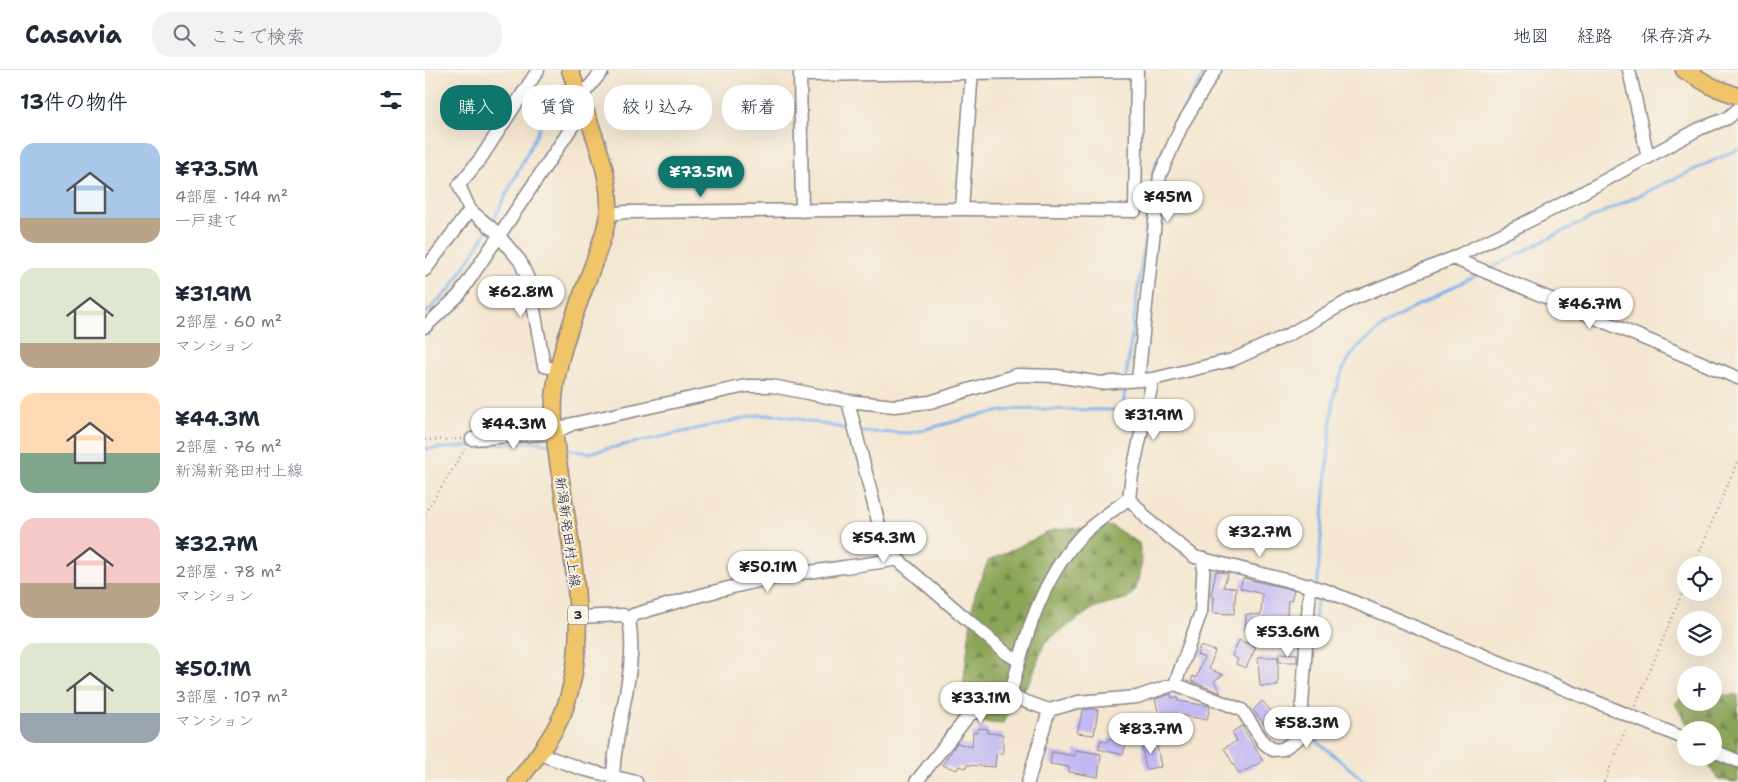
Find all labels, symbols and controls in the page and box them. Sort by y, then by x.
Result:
search box [152,12,502,57]
text: Casavia [25,19,122,51]
icon: search [170,21,198,49]
text: ここで検索 [210,24,305,49]
text: 地図 [1513,24,1549,48]
text: 経路 [1577,24,1613,48]
text: 保存済み [1641,24,1713,48]
chip: 購入 [440,85,512,130]
chip: 賃貸 [522,85,594,130]
chip: 絞り込み [604,85,712,130]
chip: 新着 [722,85,794,130]
icon: filters [377,86,405,114]
text: 13件の物件 [20,88,128,116]
text: ¥73.5M [175,155,258,183]
pin: ¥73.5M [660,156,742,198]
text: ¥73.5M [669,161,733,182]
icon: home [60,163,120,223]
pin: ¥45M [1138,180,1198,223]
text: 4部屋 · 144 m² [175,186,288,207]
text: ¥45M [1144,186,1192,207]
text: 一戸建て [175,210,239,231]
pin: ¥62.8M [480,276,562,318]
text: ¥31.9M [175,280,252,308]
text: ¥62.8M [489,281,553,302]
icon: home [60,288,120,348]
pin: ¥46.7M [1549,288,1631,330]
text: ¥46.7M [1558,293,1622,314]
text: 2部屋 · 60 m² [175,311,282,332]
text: マンション [175,335,254,356]
pin: ¥31.9M [1113,398,1195,441]
text: ¥31.9M [1125,404,1183,425]
text: ¥44.3M [175,405,260,433]
pin: ¥44.3M [473,408,555,450]
icon: home [60,413,120,473]
text: ¥44.3M [482,413,546,434]
text: 2部屋 · 76 m² [175,436,282,457]
text: 新潟新発田村上線 [175,460,303,481]
street label: 新潟新発田村上線 [551,475,585,589]
pin: ¥32.7M [1219,516,1301,558]
text: ¥32.7M [1228,521,1292,542]
pin: ¥54.3M [843,522,925,564]
text: ¥54.3M [852,527,916,548]
text: ¥32.7M [175,530,258,558]
icon: home [60,538,120,598]
pin: ¥50.1M [727,550,809,593]
text: ¥50.1M [739,556,797,577]
map controls [1677,556,1722,766]
button: locate [1677,556,1722,601]
text: 2部屋 · 78 m² [175,561,282,582]
text: マンション [175,585,254,606]
road number: 3 [568,606,588,624]
button: layers [1677,611,1722,656]
pin: ¥53.6M [1247,616,1329,658]
text: ¥53.6M [1256,621,1320,642]
text: ¥50.1M [175,655,251,683]
icon: home [60,663,120,723]
button: + [1677,666,1722,711]
pin: ¥33.1M [940,682,1022,724]
text: 3部屋 · 107 m² [175,686,288,707]
text: ¥33.1M [951,687,1011,708]
pin: ¥58.3M [1266,706,1348,749]
text: マンション [175,710,254,731]
pin: ¥83.7M [1110,712,1192,755]
text: ¥58.3M [1275,712,1339,733]
text: ¥83.7M [1119,718,1183,739]
button: − [1677,721,1722,766]

